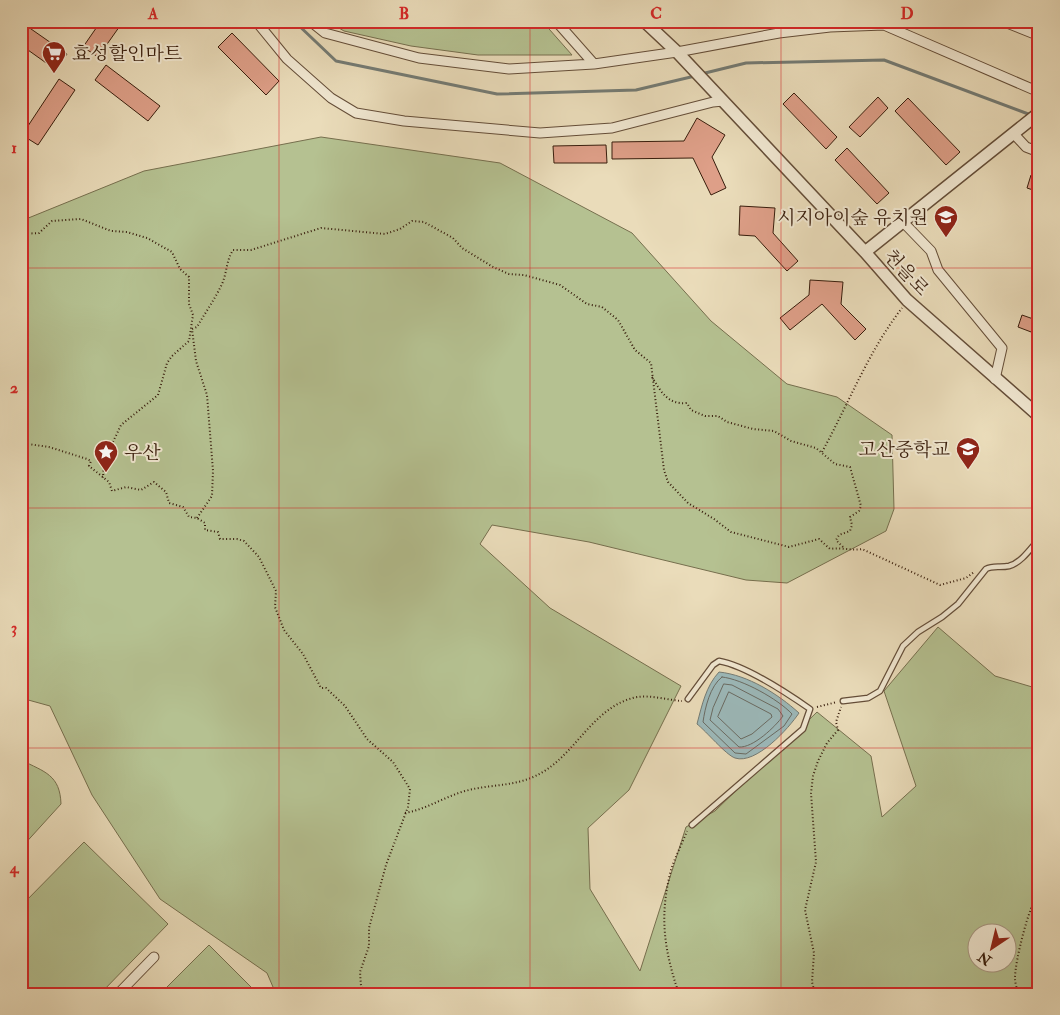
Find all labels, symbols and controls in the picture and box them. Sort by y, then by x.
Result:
text: A [147,4,159,24]
text: B [399,4,409,24]
text: C [650,4,662,24]
text: D [900,4,914,24]
supermarket icon: 효성할인마트 [41,40,67,74]
place label: 효성할인마트 [72,42,182,66]
text: 1 [11,138,17,158]
school or university icon: 시지아이숲 유치원 [933,204,959,238]
place label: 시지아이숲 유치원 [777,206,928,230]
street label: 천을로 [879,244,934,301]
text: 2 [10,378,18,398]
school or university icon: 고산중학교 [955,436,981,470]
place label: 고산중학교 [858,438,950,462]
place icon: 우산 [93,439,119,473]
place label: 우산 [124,441,161,465]
text: 3 [11,618,17,638]
text: 4 [9,858,20,878]
north arrow [968,922,1018,972]
text: N [974,947,996,969]

